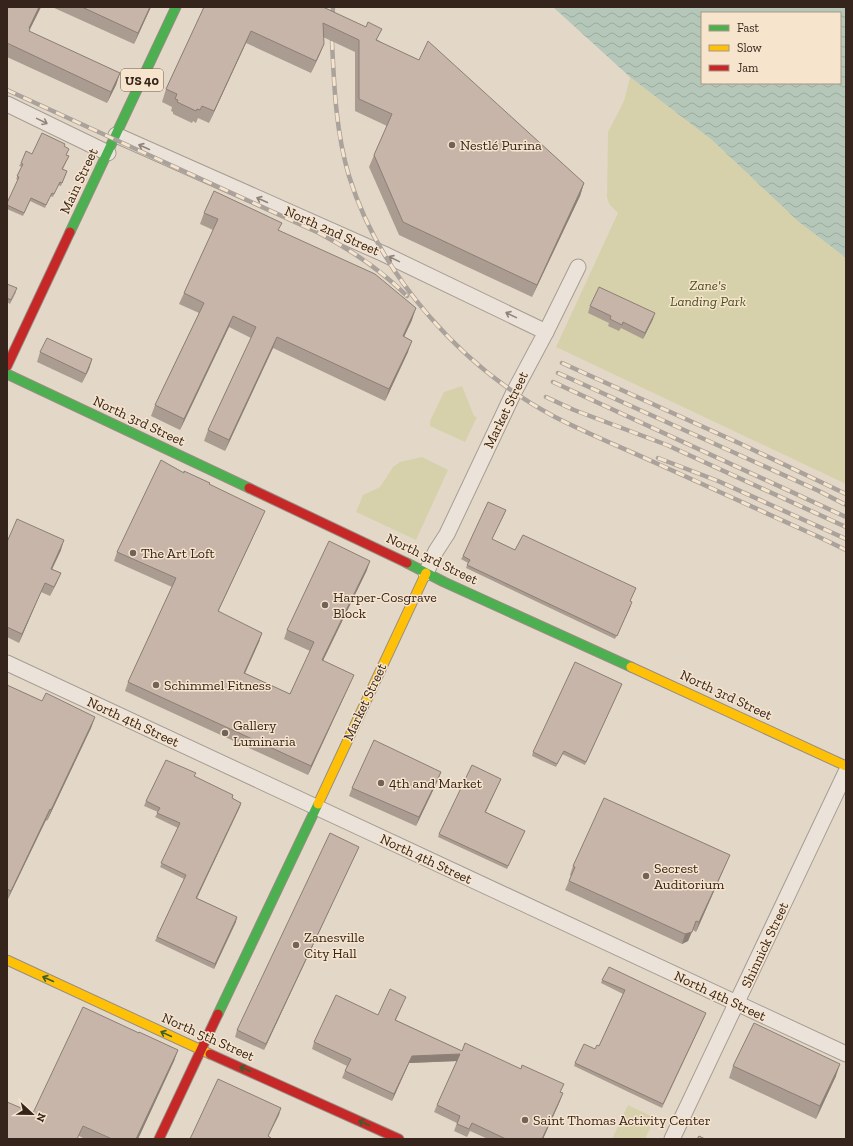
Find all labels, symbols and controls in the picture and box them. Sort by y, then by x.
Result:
legend [701,12,841,84]
text: Fast [737,21,760,35]
text: Slow [737,41,763,55]
text: Jam [737,61,759,75]
road number: US 40 [121,69,163,91]
one-way arrow [36,118,48,125]
place label: Nestlé Purina [460,137,542,154]
marker: Nestlé Purina [447,140,457,150]
one-way arrow [138,143,150,150]
street label: Main Street [56,145,102,217]
one-way arrow [257,196,269,203]
street label: North 2nd Street [282,202,383,260]
one-way arrow [388,255,400,262]
park label: Zane's Landing Park [670,277,746,310]
one-way arrow [505,311,517,318]
street label: Market Street [480,368,532,451]
street label: North 3rd Street [90,392,188,450]
street label: North 3rd Street [383,530,481,589]
place label: The Art Loft [141,545,215,562]
marker: The Art Loft [128,548,138,558]
place label: Harper-Cosgrave Block [333,589,437,622]
marker: Harper-Cosgrave Block [320,600,330,610]
street label: Market Street [340,660,391,744]
street label: North 3rd Street [677,666,775,724]
place label: Schimmel Fitness [164,677,271,694]
marker: Schimmel Fitness [151,680,161,690]
street label: North 4th Street [84,693,182,751]
place label: Gallery Luminaria [233,717,296,750]
marker: Gallery Luminaria [220,728,230,738]
place label: 4th and Market [389,775,483,792]
marker: 4th and Market [376,778,386,788]
street label: North 4th Street [377,830,475,888]
place label: Secrest Auditorium [654,860,724,893]
marker: Secrest Auditorium [641,871,651,881]
street label: Shinnick Street [738,899,793,991]
place label: Zanesville City Hall [304,929,365,962]
marker: Zanesville City Hall [291,940,301,950]
street label: North 4th Street [671,967,769,1025]
one-way arrow [42,975,54,982]
street label: North 5th Street [159,1009,258,1065]
one-way arrow [160,1030,172,1037]
one-way arrow [240,1065,252,1073]
north arrow [12,1094,52,1134]
text: N [33,1111,48,1124]
place label: Saint Thomas Activity Center [533,1112,711,1129]
marker: Saint Thomas Activity Center [520,1115,530,1125]
one-way arrow [358,1119,370,1126]

